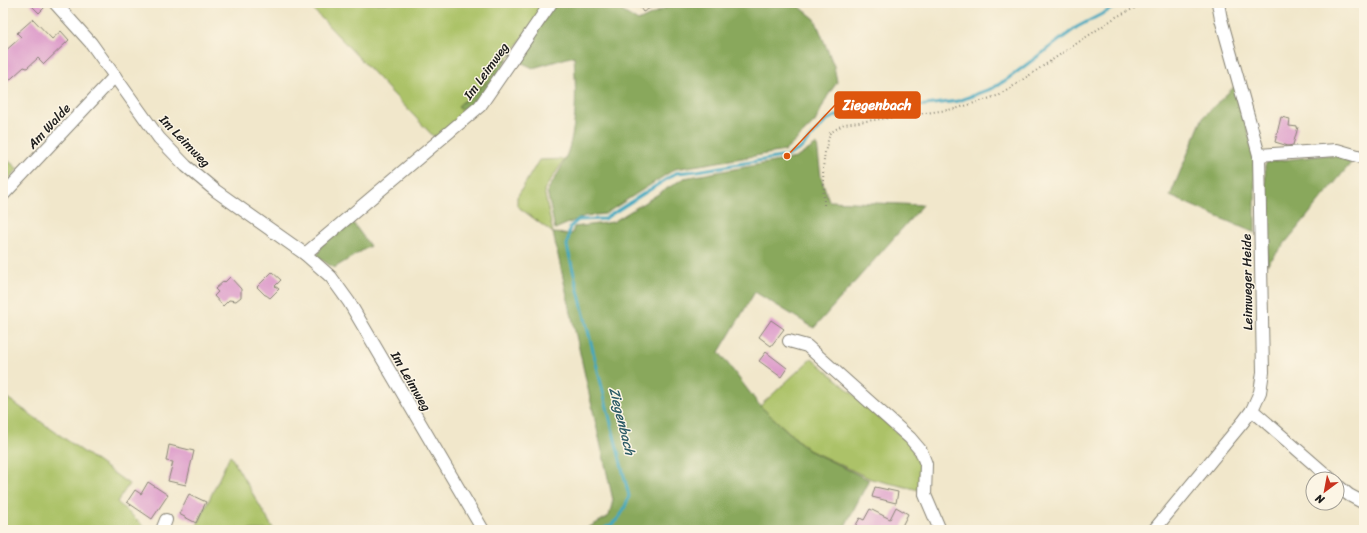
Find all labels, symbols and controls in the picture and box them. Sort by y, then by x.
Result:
street label: Im Leimweg [457,37,515,106]
callout: Ziegenbach [835,92,920,118]
text: Ziegenbach [842,93,912,118]
street label: Am Walde [21,98,77,155]
street label: Im Leimweg [153,108,217,173]
street label: Leimweger Heide [1235,233,1259,330]
street label: Im Leimweg [384,346,438,416]
water label: Ziegenbach [602,385,643,459]
north arrow [1305,471,1345,511]
text: N [1311,489,1329,510]

